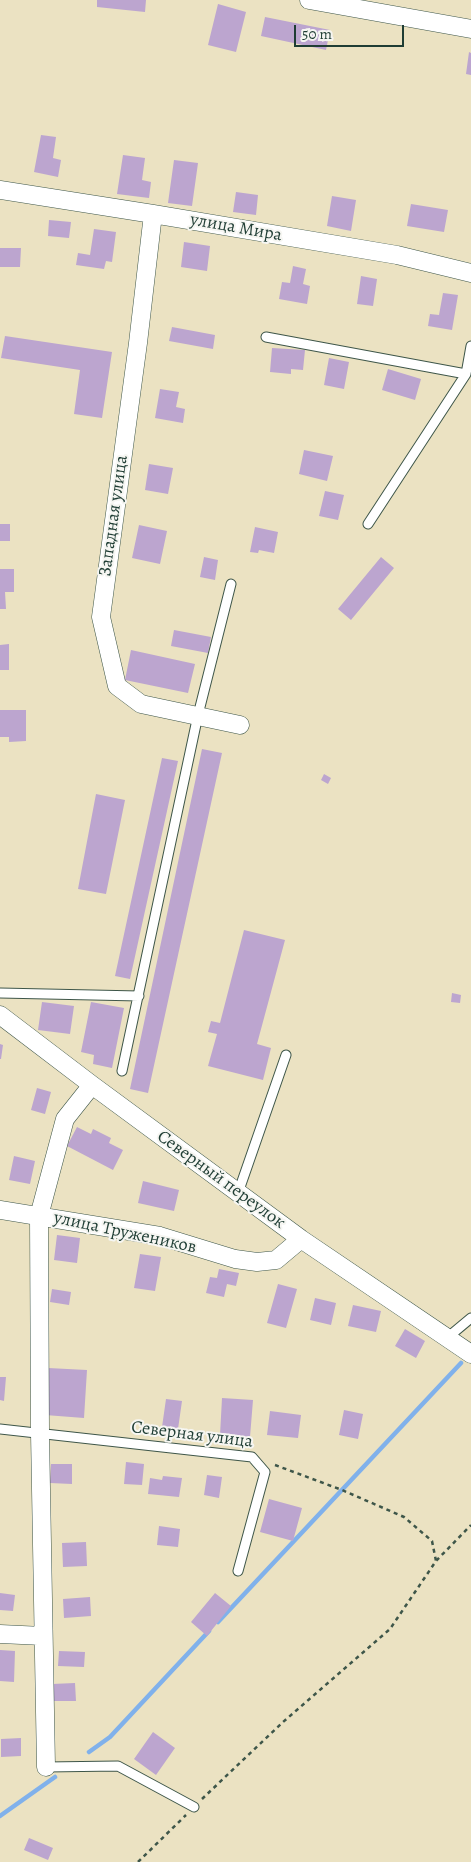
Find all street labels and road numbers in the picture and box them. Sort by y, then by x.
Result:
street label: улица Мира [188,209,284,247]
street label: Западная улица [95,454,133,578]
street label: Северный переулок [153,1126,289,1234]
street label: улица Тружеников [52,1207,198,1259]
street label: Северная улица [130,1417,254,1453]

